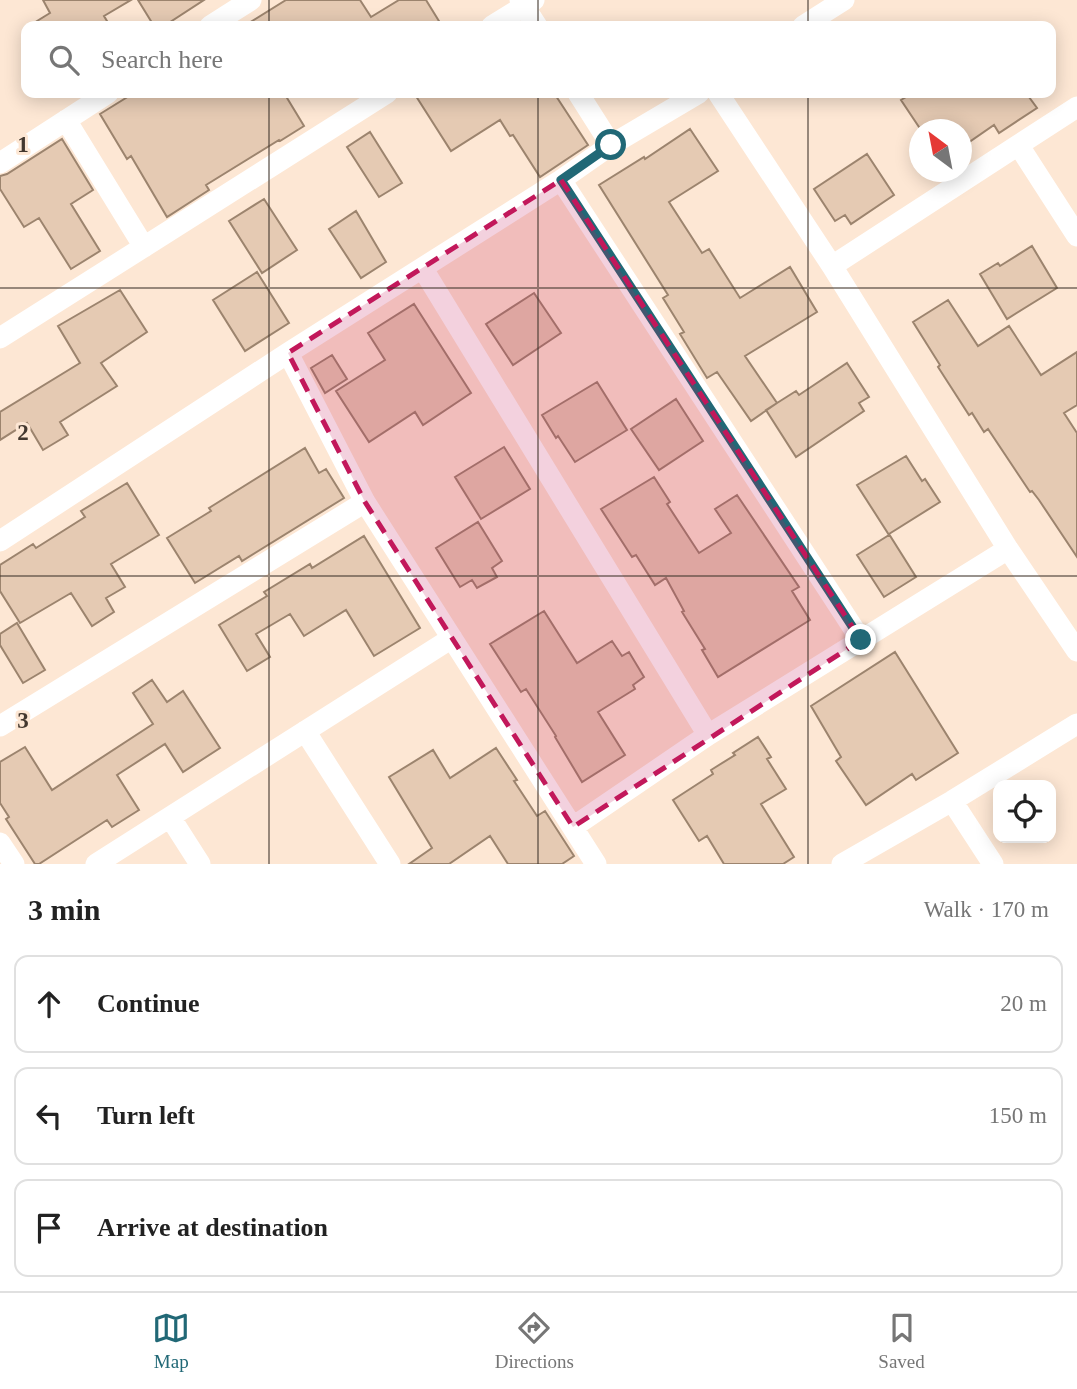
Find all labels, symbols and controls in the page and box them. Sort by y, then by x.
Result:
search box [21,21,1056,98]
icon: search [45,41,83,79]
text: Search here [101,45,223,74]
north arrow [909,119,972,182]
route start [595,129,626,160]
text: 1 [17,132,29,157]
text: 2 [17,420,29,445]
route end [845,624,876,655]
text: 3 [17,708,29,733]
map controls [993,780,1056,843]
button: locate [993,780,1056,843]
text: 3 min [28,893,101,926]
text: Walk · 170 m [924,897,1049,922]
icon: ahead [30,985,68,1023]
text: Continue [97,989,200,1018]
text: 20 m [1000,991,1047,1016]
icon: left [30,1097,68,1135]
text: Turn left [97,1101,195,1130]
text: 150 m [989,1103,1047,1128]
icon: arrive [30,1209,68,1247]
text: Arrive at destination [97,1213,328,1242]
tab: Map [152,1309,190,1373]
tab: Directions [495,1309,574,1373]
tab: Saved [878,1309,925,1373]

